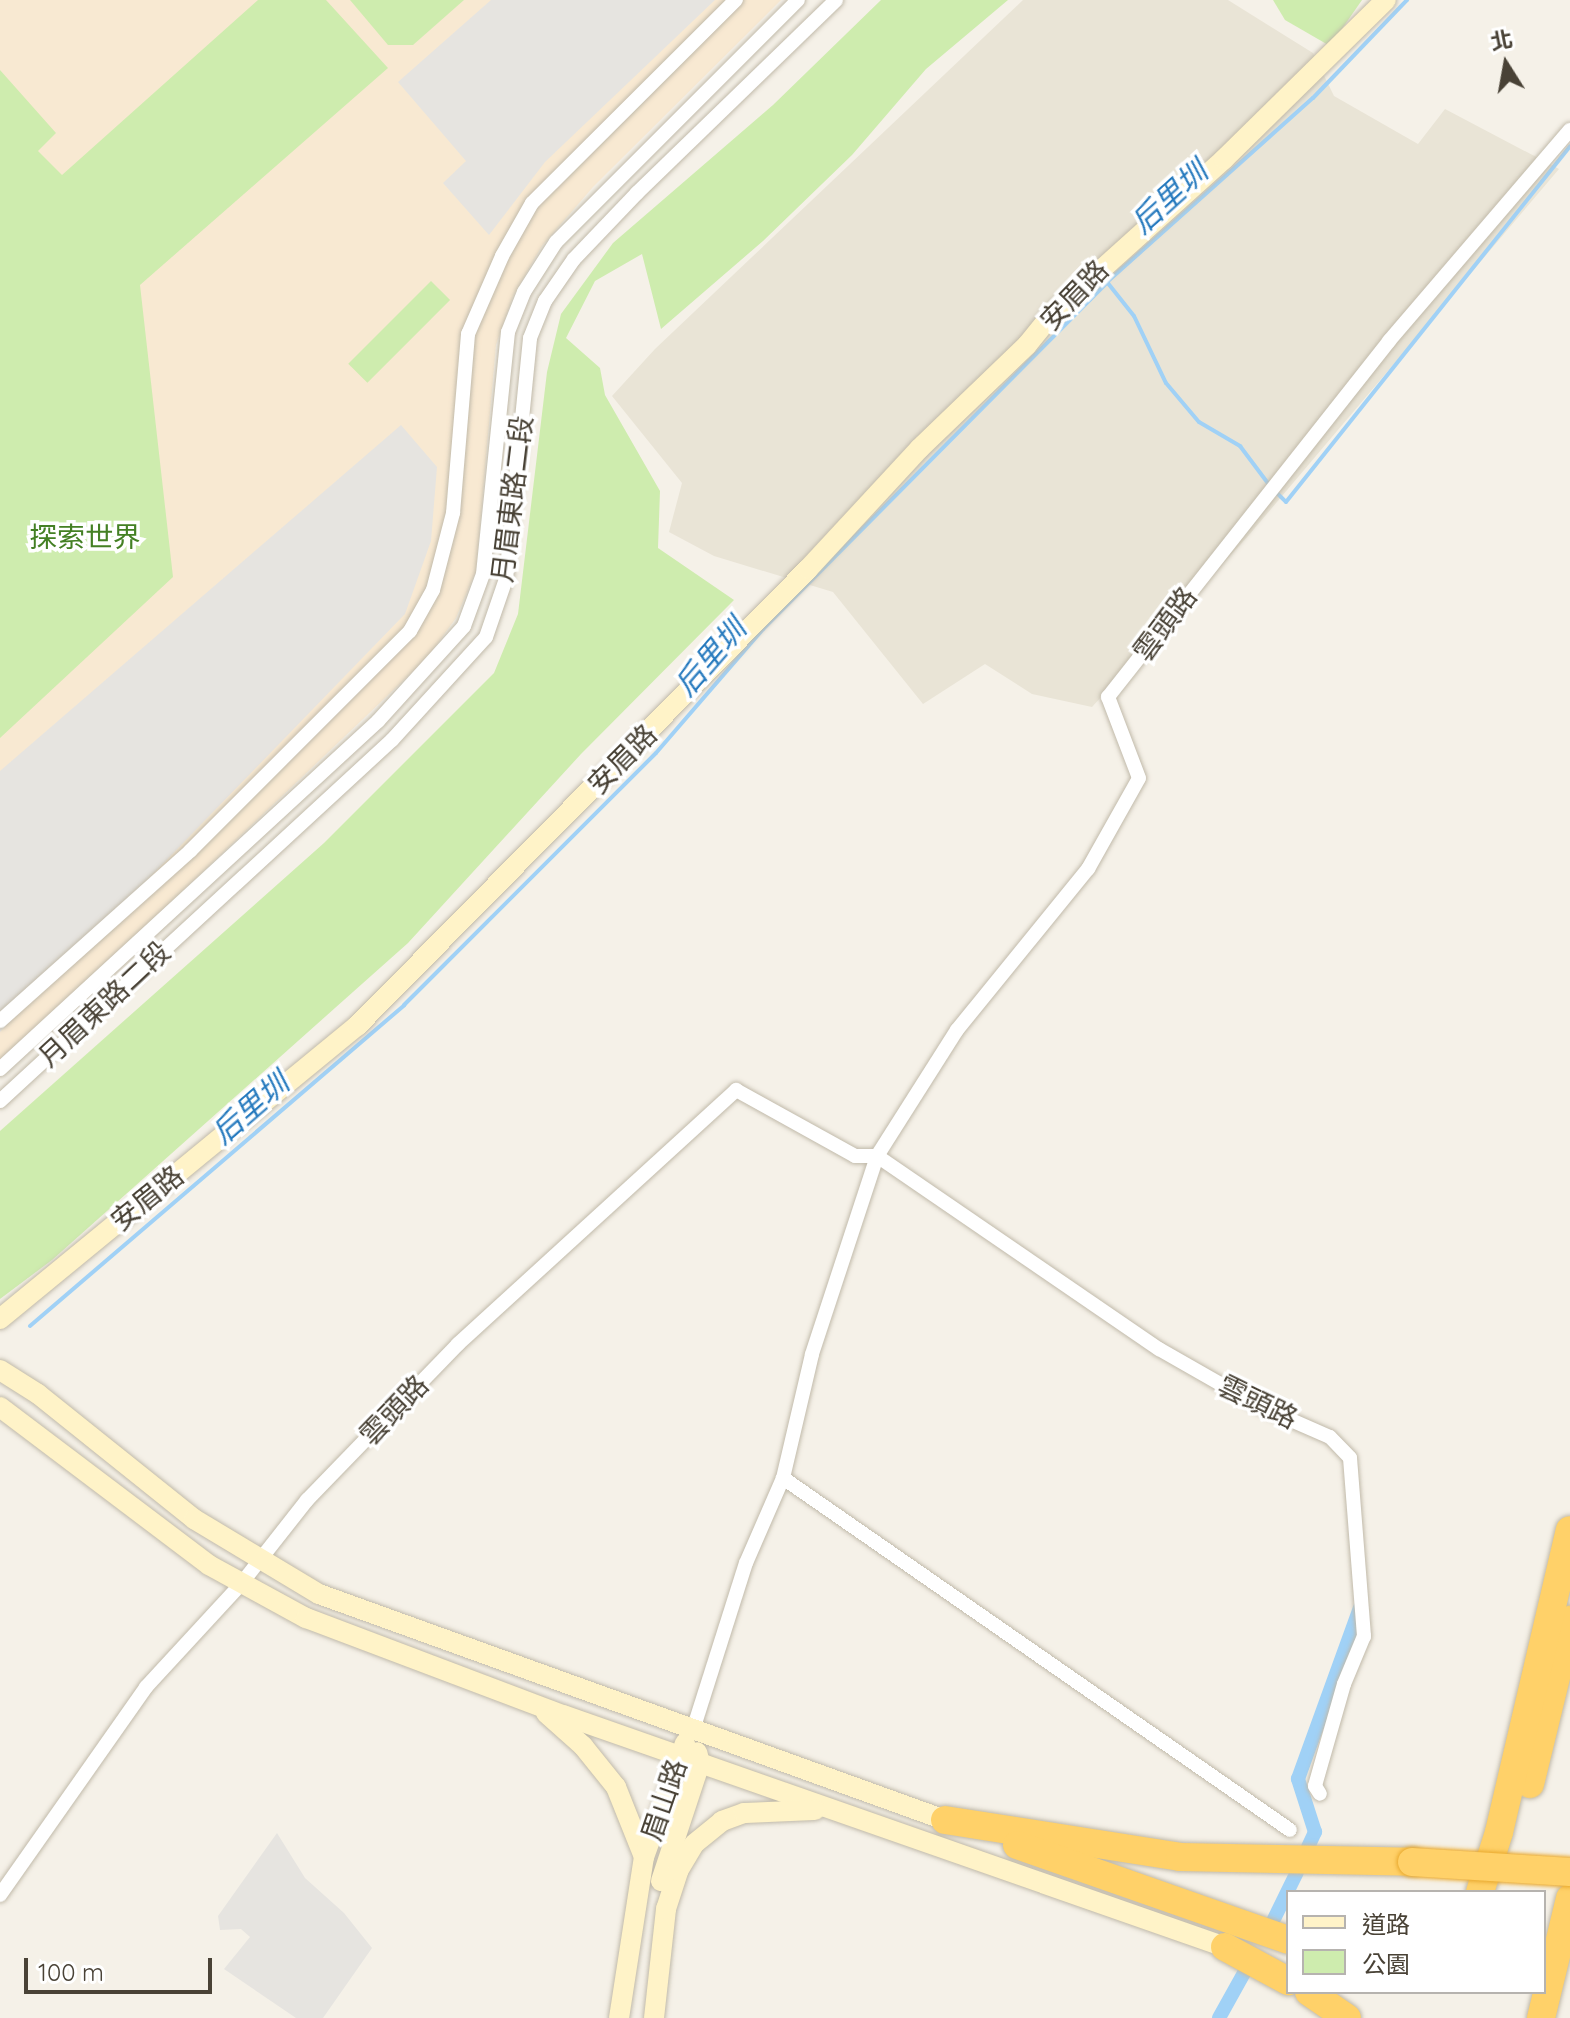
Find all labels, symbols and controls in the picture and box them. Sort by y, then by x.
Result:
north arrow [1466,24,1546,104]
text: 北 [1488,25,1515,56]
water label: 后里圳 [1124,154,1214,240]
street label: 安眉路 [1033,253,1115,337]
street label: 月眉東路二段 [485,414,539,584]
park label: 探索世界 [29,520,141,554]
street label: 雲頭路 [1126,580,1204,668]
water label: 后里圳 [667,611,753,703]
street label: 安眉路 [580,717,664,801]
street label: 月眉東路二段 [31,934,177,1074]
water label: 后里圳 [204,1065,296,1151]
street label: 安眉路 [104,1159,190,1237]
street label: 雲頭路 [353,1368,435,1452]
street label: 雲頭路 [1213,1368,1303,1436]
street label: 眉山路 [634,1755,694,1845]
legend [1286,1890,1546,1994]
text: 道路 [1362,1909,1410,1939]
scale bar [28,1942,216,1992]
text: 公園 [1362,1949,1410,1979]
text: 100 m [38,1957,104,1987]

